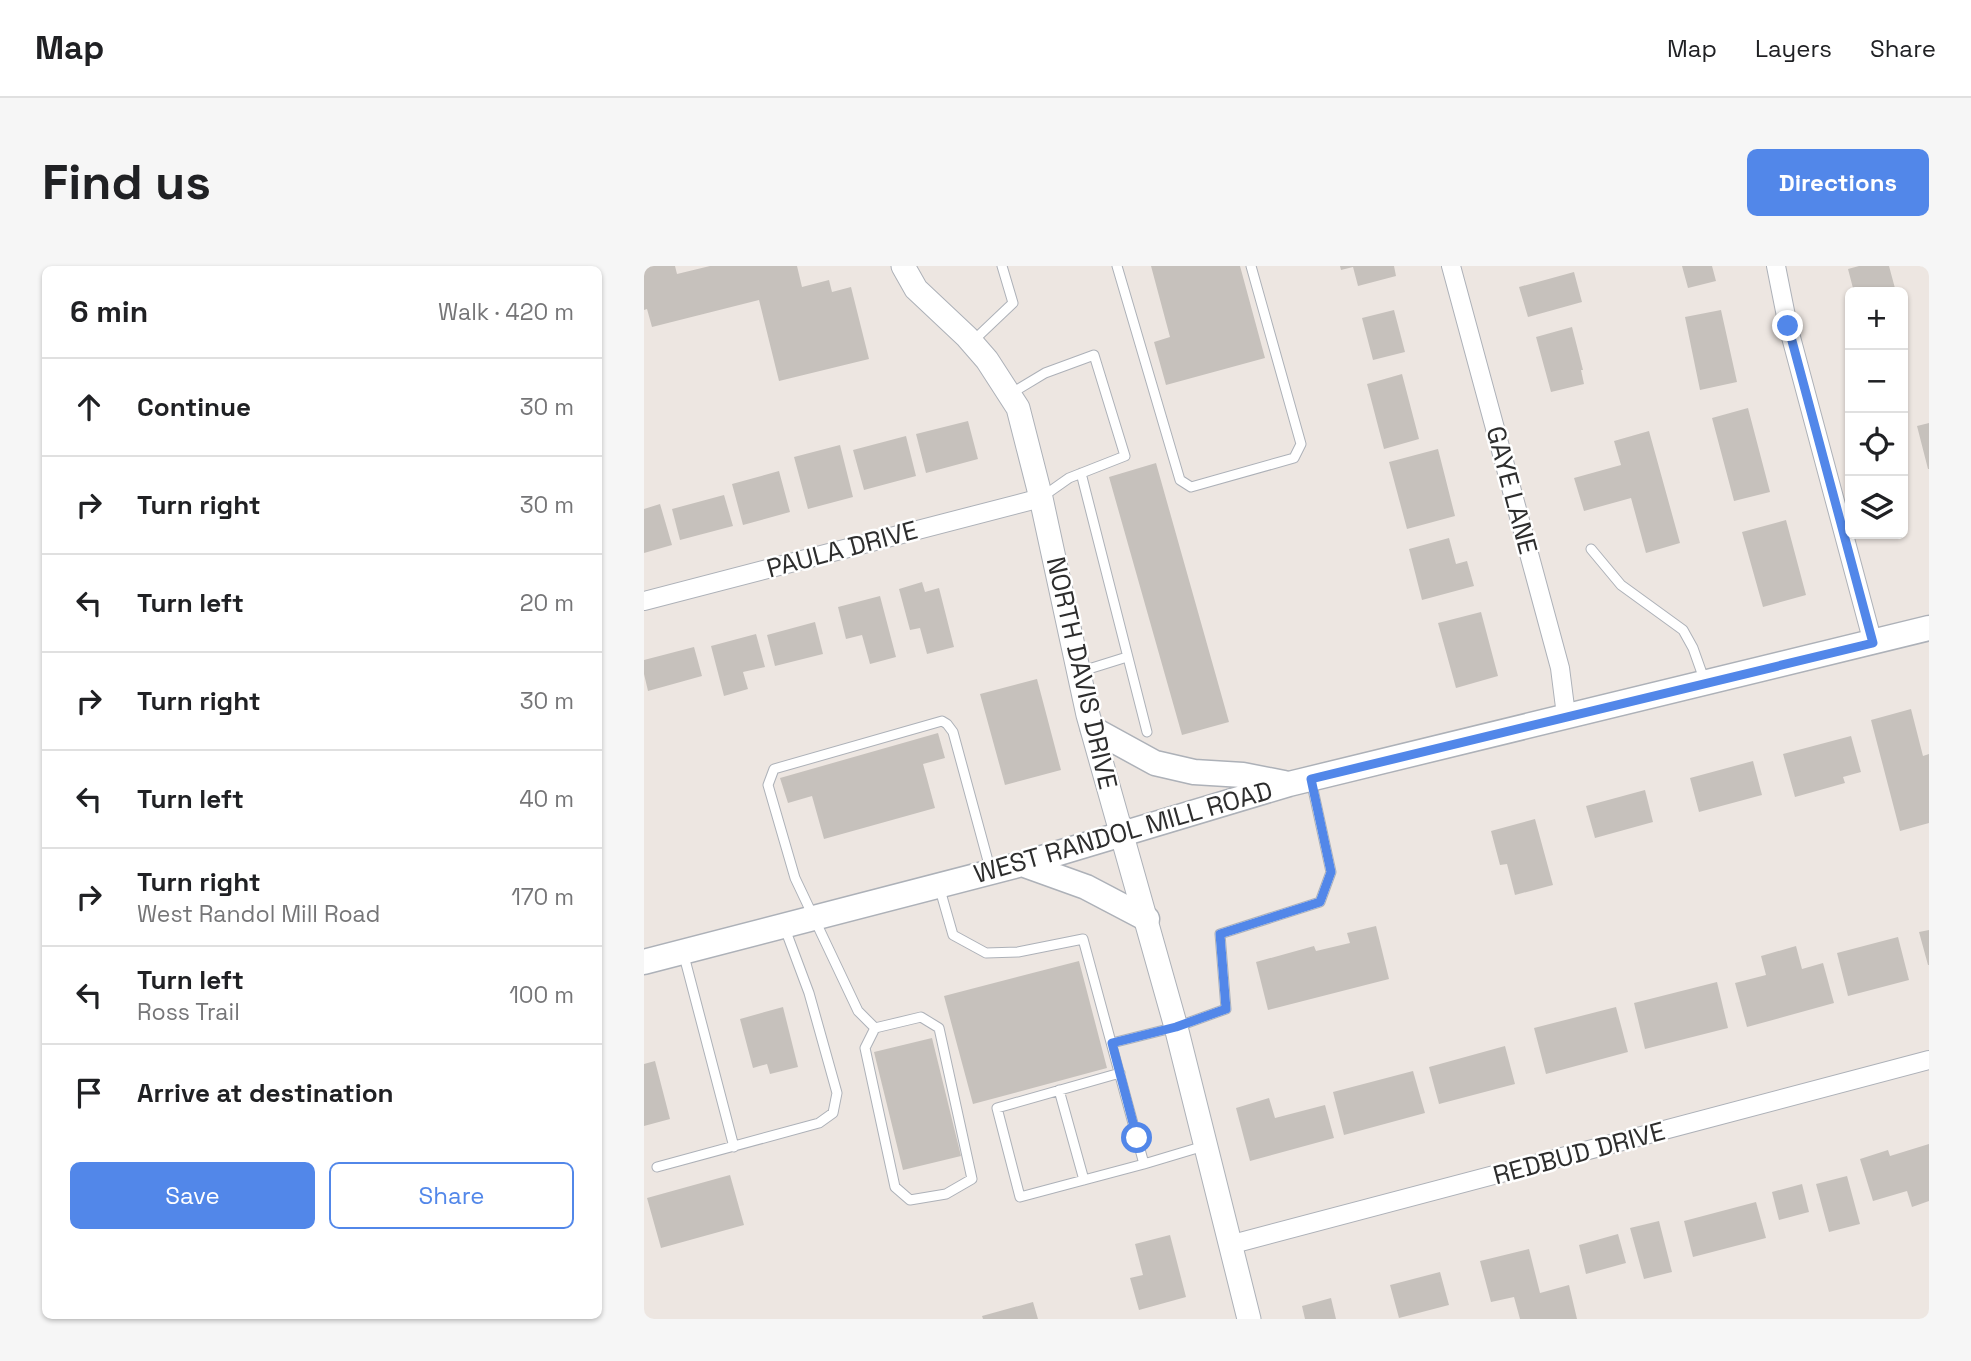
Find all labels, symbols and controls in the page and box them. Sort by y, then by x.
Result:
text: Map [35,27,104,69]
text: Map [1667,33,1717,64]
text: Layers [1755,33,1832,64]
text: Share [1870,33,1936,64]
button: Directions [1747,149,1929,216]
text: Find us [42,151,211,213]
map controls [1845,287,1908,539]
button: + [1845,287,1908,350]
text: 6 min [70,292,148,331]
text: Walk · 420 m [438,297,574,327]
route end [1772,310,1803,341]
button: − [1845,350,1908,413]
icon: ahead [70,388,108,426]
text: Continue [137,390,251,424]
text: 30 m [520,392,574,422]
button: locate [1845,413,1908,476]
street label: GAYE LANE [1479,422,1545,558]
button: layers [1845,476,1908,539]
icon: right [70,486,108,524]
text: Turn right [137,488,261,522]
text: 30 m [520,490,574,520]
street label: PAULA DRIVE [763,513,921,585]
street label: NORTH DAVIS DRIVE [1039,553,1125,793]
icon: left [70,584,108,622]
text: Turn left [137,586,244,620]
text: 20 m [520,588,574,618]
icon: right [70,682,108,720]
text: Turn right [137,684,261,718]
text: 30 m [520,686,574,716]
street label: WEST RANDOL MILL ROAD [970,773,1276,891]
icon: left [70,780,108,818]
text: Turn left [137,782,244,816]
text: 40 m [519,784,574,814]
text: Turn right [137,865,261,899]
icon: right [70,878,108,916]
text: 170 m [511,882,574,912]
text: West Randol Mill Road [137,899,380,929]
text: Turn left [137,963,244,997]
icon: left [70,976,108,1014]
text: 100 m [509,980,574,1010]
text: Ross Trail [137,997,240,1027]
icon: arrive [70,1074,108,1112]
text: Arrive at destination [137,1076,394,1110]
street label: REDBUD DRIVE [1489,1114,1669,1192]
route start [1121,1122,1152,1153]
button: Save [70,1162,315,1229]
button: Share [329,1162,574,1229]

